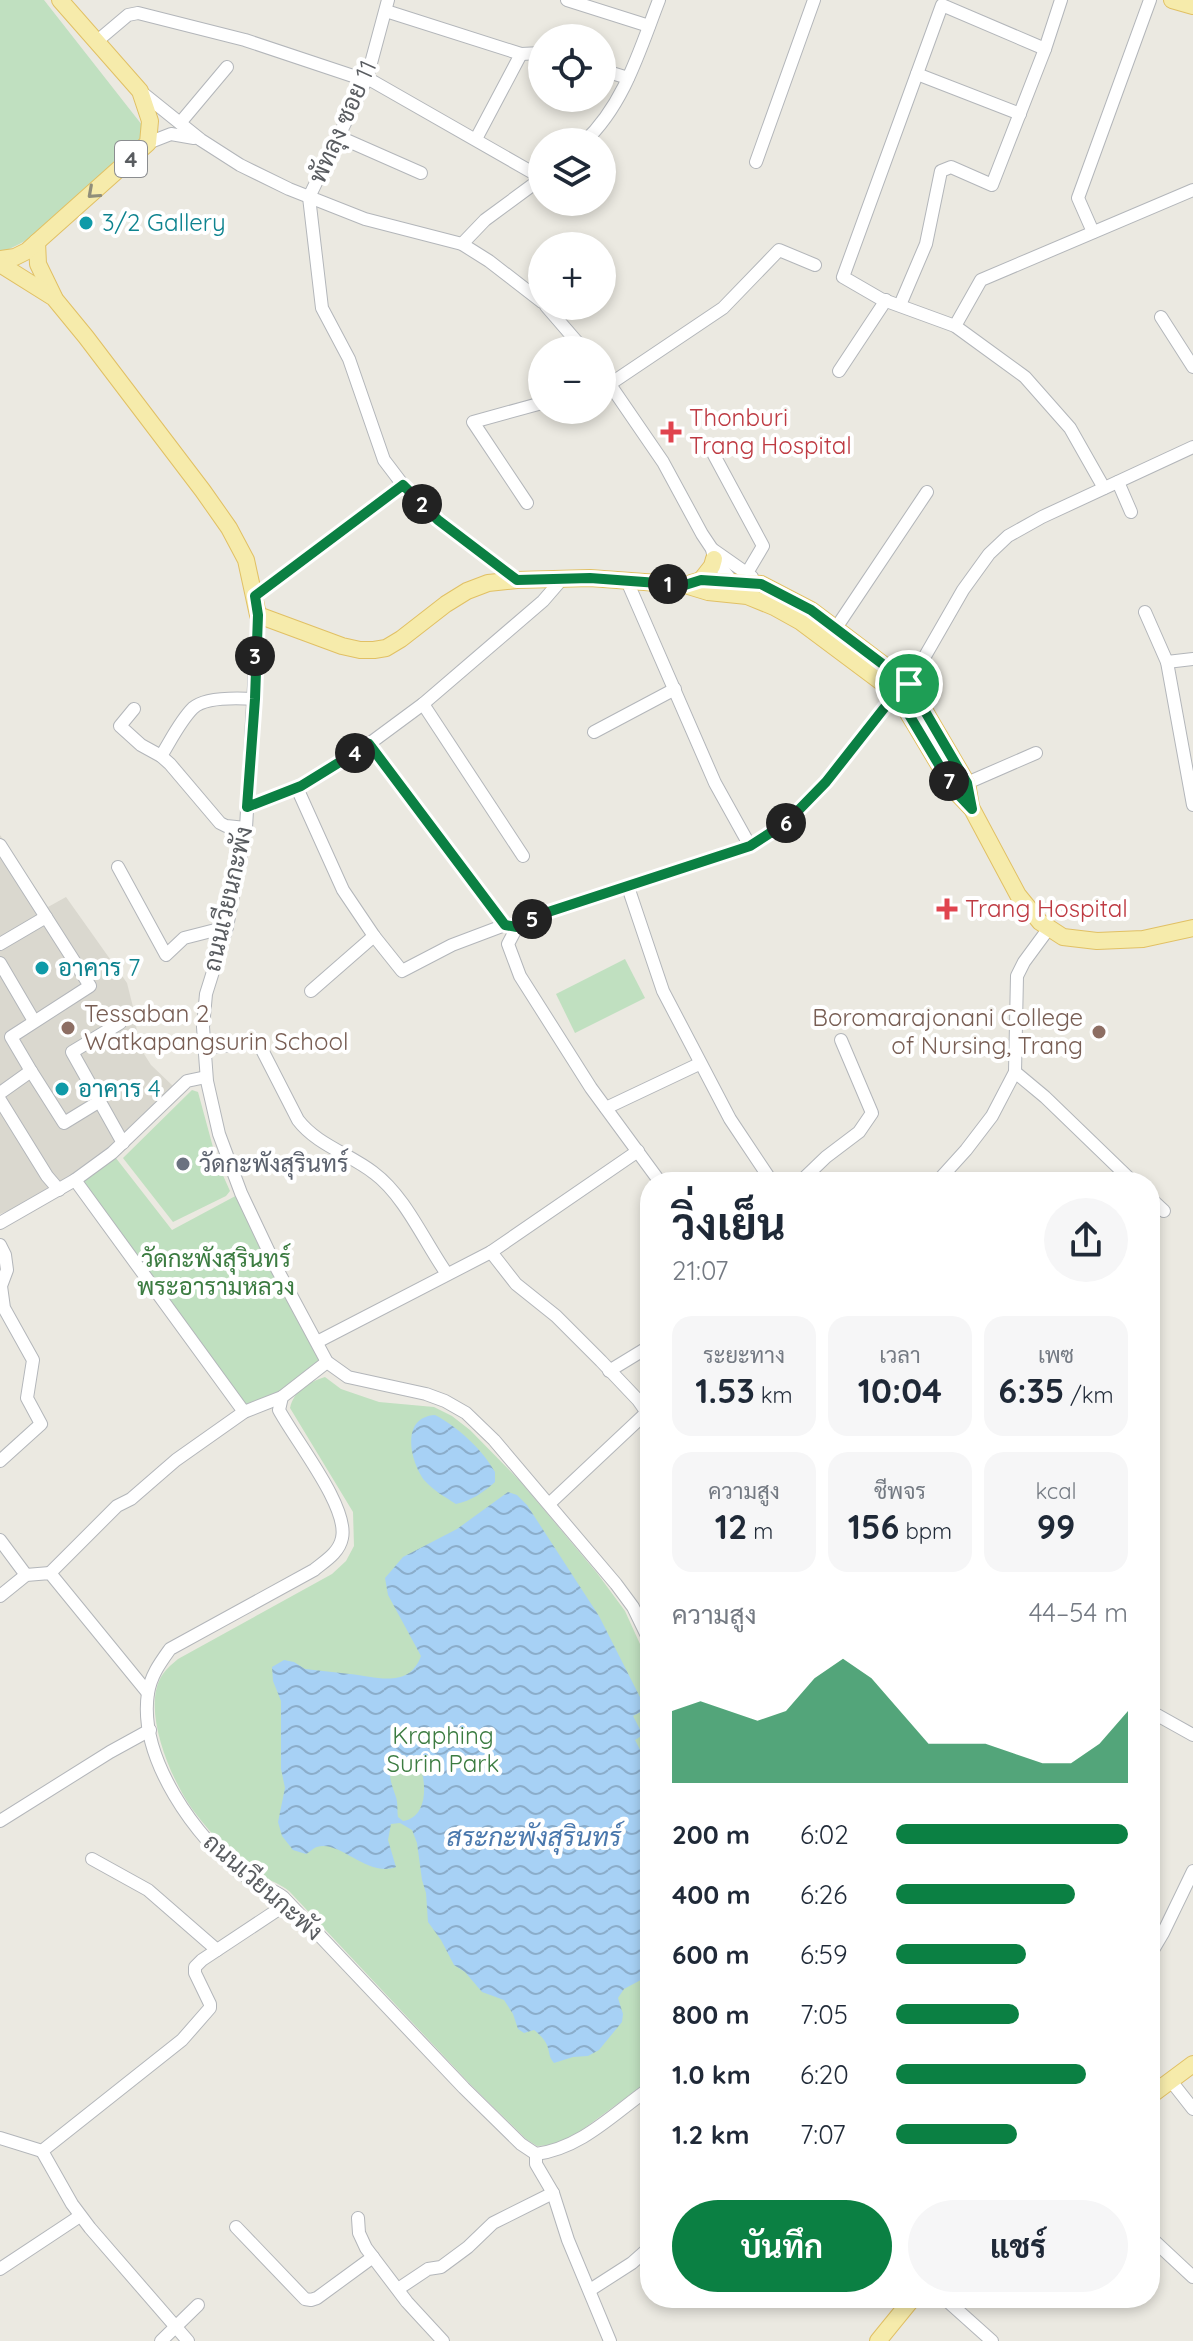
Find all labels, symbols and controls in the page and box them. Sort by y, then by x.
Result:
map controls [528,24,616,424]
button: locate [528,24,616,112]
street label: พัทลุง ซอย 11 [302,56,384,188]
button: layers [528,128,616,216]
road number: 4 [115,141,147,177]
one-way arrow [87,183,102,197]
place label: 3/2 Gallery [102,207,226,237]
marker: 3/2 Gallery [77,214,95,232]
button: + [528,232,616,320]
button: − [528,336,616,424]
place label: Thonburi Trang Hospital [689,402,852,460]
marker: Thonburi Trang Hospital [660,421,682,443]
pin: 2 [402,484,442,524]
text: 2 [416,490,428,518]
pin: 1 [648,564,688,604]
text: 1 [664,570,672,598]
pin: 3 [235,636,275,676]
text: 3 [249,642,261,670]
pin [875,650,943,718]
icon: arrive [887,662,931,706]
pin: 4 [335,733,375,773]
text: 4 [349,739,361,767]
pin: 7 [929,761,969,801]
text: 7 [943,767,955,795]
pin: 6 [766,803,806,843]
text: 6 [780,809,792,837]
street label: ถนนเวียนกะพัง [196,823,258,974]
place label: Trang Hospital [965,893,1128,923]
marker: Trang Hospital [936,898,958,920]
pin: 5 [512,899,552,939]
text: 5 [526,905,538,933]
place label: อาคาร 7 [58,952,140,982]
marker: อาคาร 7 [33,959,51,977]
place label: Tessaban 2 Watkapangsurin School [84,998,348,1056]
place label: Boromarajonani College of Nursing, Trang [812,1002,1083,1060]
marker: Tessaban 2 Watkapangsurin School [59,1019,77,1037]
marker: Boromarajonani College of Nursing, Trang [1090,1023,1108,1041]
place label: อาคาร 4 [78,1073,161,1103]
marker: อาคาร 4 [53,1080,71,1098]
place label: วัดกะพังสุรินทร์ [199,1148,349,1180]
marker: วัดกะพังสุรินทร์ [174,1155,192,1173]
text: วิ่งเย็น [672,1196,786,1251]
button: share [1044,1198,1128,1282]
park label: วัดกะพังสุรินทร์ พระอารามหลวง [137,1243,295,1301]
text: 21:07 [672,1254,728,1287]
text: ระยะทาง [703,1341,785,1369]
text: เวลา [879,1341,921,1369]
text: เพซ [1038,1341,1074,1369]
text: 1.53 [695,1369,755,1412]
text: 10:04 [858,1369,942,1412]
text: 6:35 [998,1369,1064,1412]
text: km [755,1381,793,1409]
text: /km [1064,1381,1114,1409]
text: ความสูง [708,1477,780,1505]
text: ชีพจร [874,1477,926,1505]
text: kcal [1035,1477,1077,1505]
text: 12 [715,1505,747,1548]
text: 156 [848,1505,899,1548]
text: 99 [1037,1505,1075,1548]
text: m [747,1517,773,1545]
text: bpm [899,1517,952,1545]
text: 44–54 m [1029,1596,1128,1629]
text: ความสูง [672,1598,756,1631]
park label: Kraphing Surin Park [387,1720,499,1778]
text: 200 m [672,1818,750,1851]
text: 6:02 [800,1818,849,1851]
water label: สระกะพังสุรินทร์ [447,1820,625,1855]
street label: ถนนเวียนกะพัง [198,1826,329,1946]
text: 400 m [672,1878,750,1911]
text: 6:26 [800,1878,847,1911]
text: 600 m [672,1938,750,1971]
text: 6:59 [800,1938,848,1971]
text: 800 m [672,1998,749,2031]
text: 7:05 [800,1998,848,2031]
text: 1.0 km [672,2058,751,2091]
text: 6:20 [800,2058,849,2091]
text: 1.2 km [672,2118,749,2151]
text: 7:07 [800,2118,846,2151]
button: บันทึก [672,2200,892,2292]
button: แชร์ [908,2200,1128,2292]

